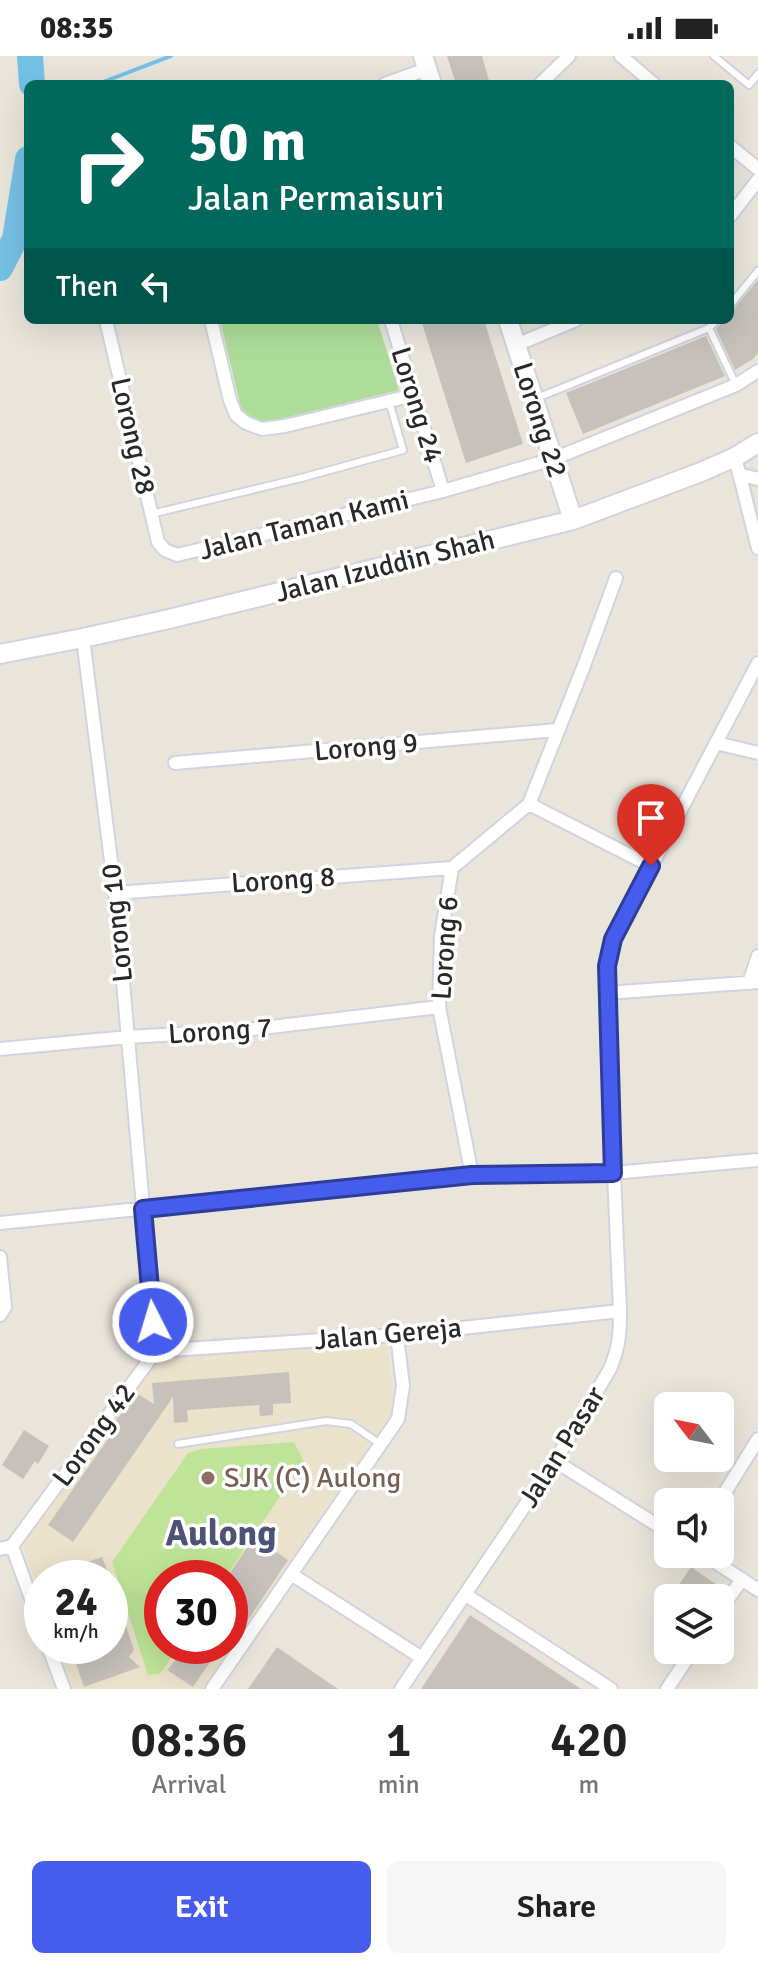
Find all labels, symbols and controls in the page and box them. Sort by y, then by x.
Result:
text: 08:35 [40,10,114,47]
text: 50 m [188,107,306,176]
icon: right [56,112,160,216]
text: Jalan Permaisuri [188,176,444,221]
icon: left [134,264,178,308]
text: Then [56,268,118,305]
street label: Lorong 24 [383,343,451,467]
street label: Lorong 22 [505,358,575,482]
street label: Lorong 28 [103,374,163,498]
street label: Jalan Taman Kami [196,483,412,567]
street label: Jalan Izuddin Shah [272,522,498,610]
street label: Lorong 9 [313,726,419,768]
pin [617,784,685,866]
icon: arrive [629,796,673,840]
street label: Lorong 8 [230,859,336,901]
street label: Lorong 10 [94,862,140,984]
street label: Lorong 6 [424,895,466,1001]
street label: Lorong 7 [167,1010,273,1052]
position arrow [111,1280,195,1364]
street label: Jalan Gereja [313,1311,463,1357]
street label: Lorong 42 [45,1377,143,1493]
street label: Jalan Pasar [512,1380,613,1514]
north arrow [654,1392,734,1472]
map controls [654,1392,734,1664]
place label: SJK (C) Aulong [224,1461,401,1495]
marker: SJK (C) Aulong [199,1469,217,1487]
button: sound [654,1488,734,1568]
district label: Aulong [166,1511,276,1556]
speed limit sign: 30 [144,1560,248,1664]
text: 24 [54,1577,98,1627]
button: layers [654,1584,734,1664]
text: km/h [53,1619,99,1644]
text: 08:36 [130,1711,247,1770]
text: 1 [386,1711,412,1770]
text: 420 [550,1711,628,1770]
text: Arrival [151,1769,226,1801]
text: min [378,1769,420,1801]
text: m [578,1769,599,1801]
button: Exit [32,1861,371,1953]
button: Share [387,1861,726,1953]

